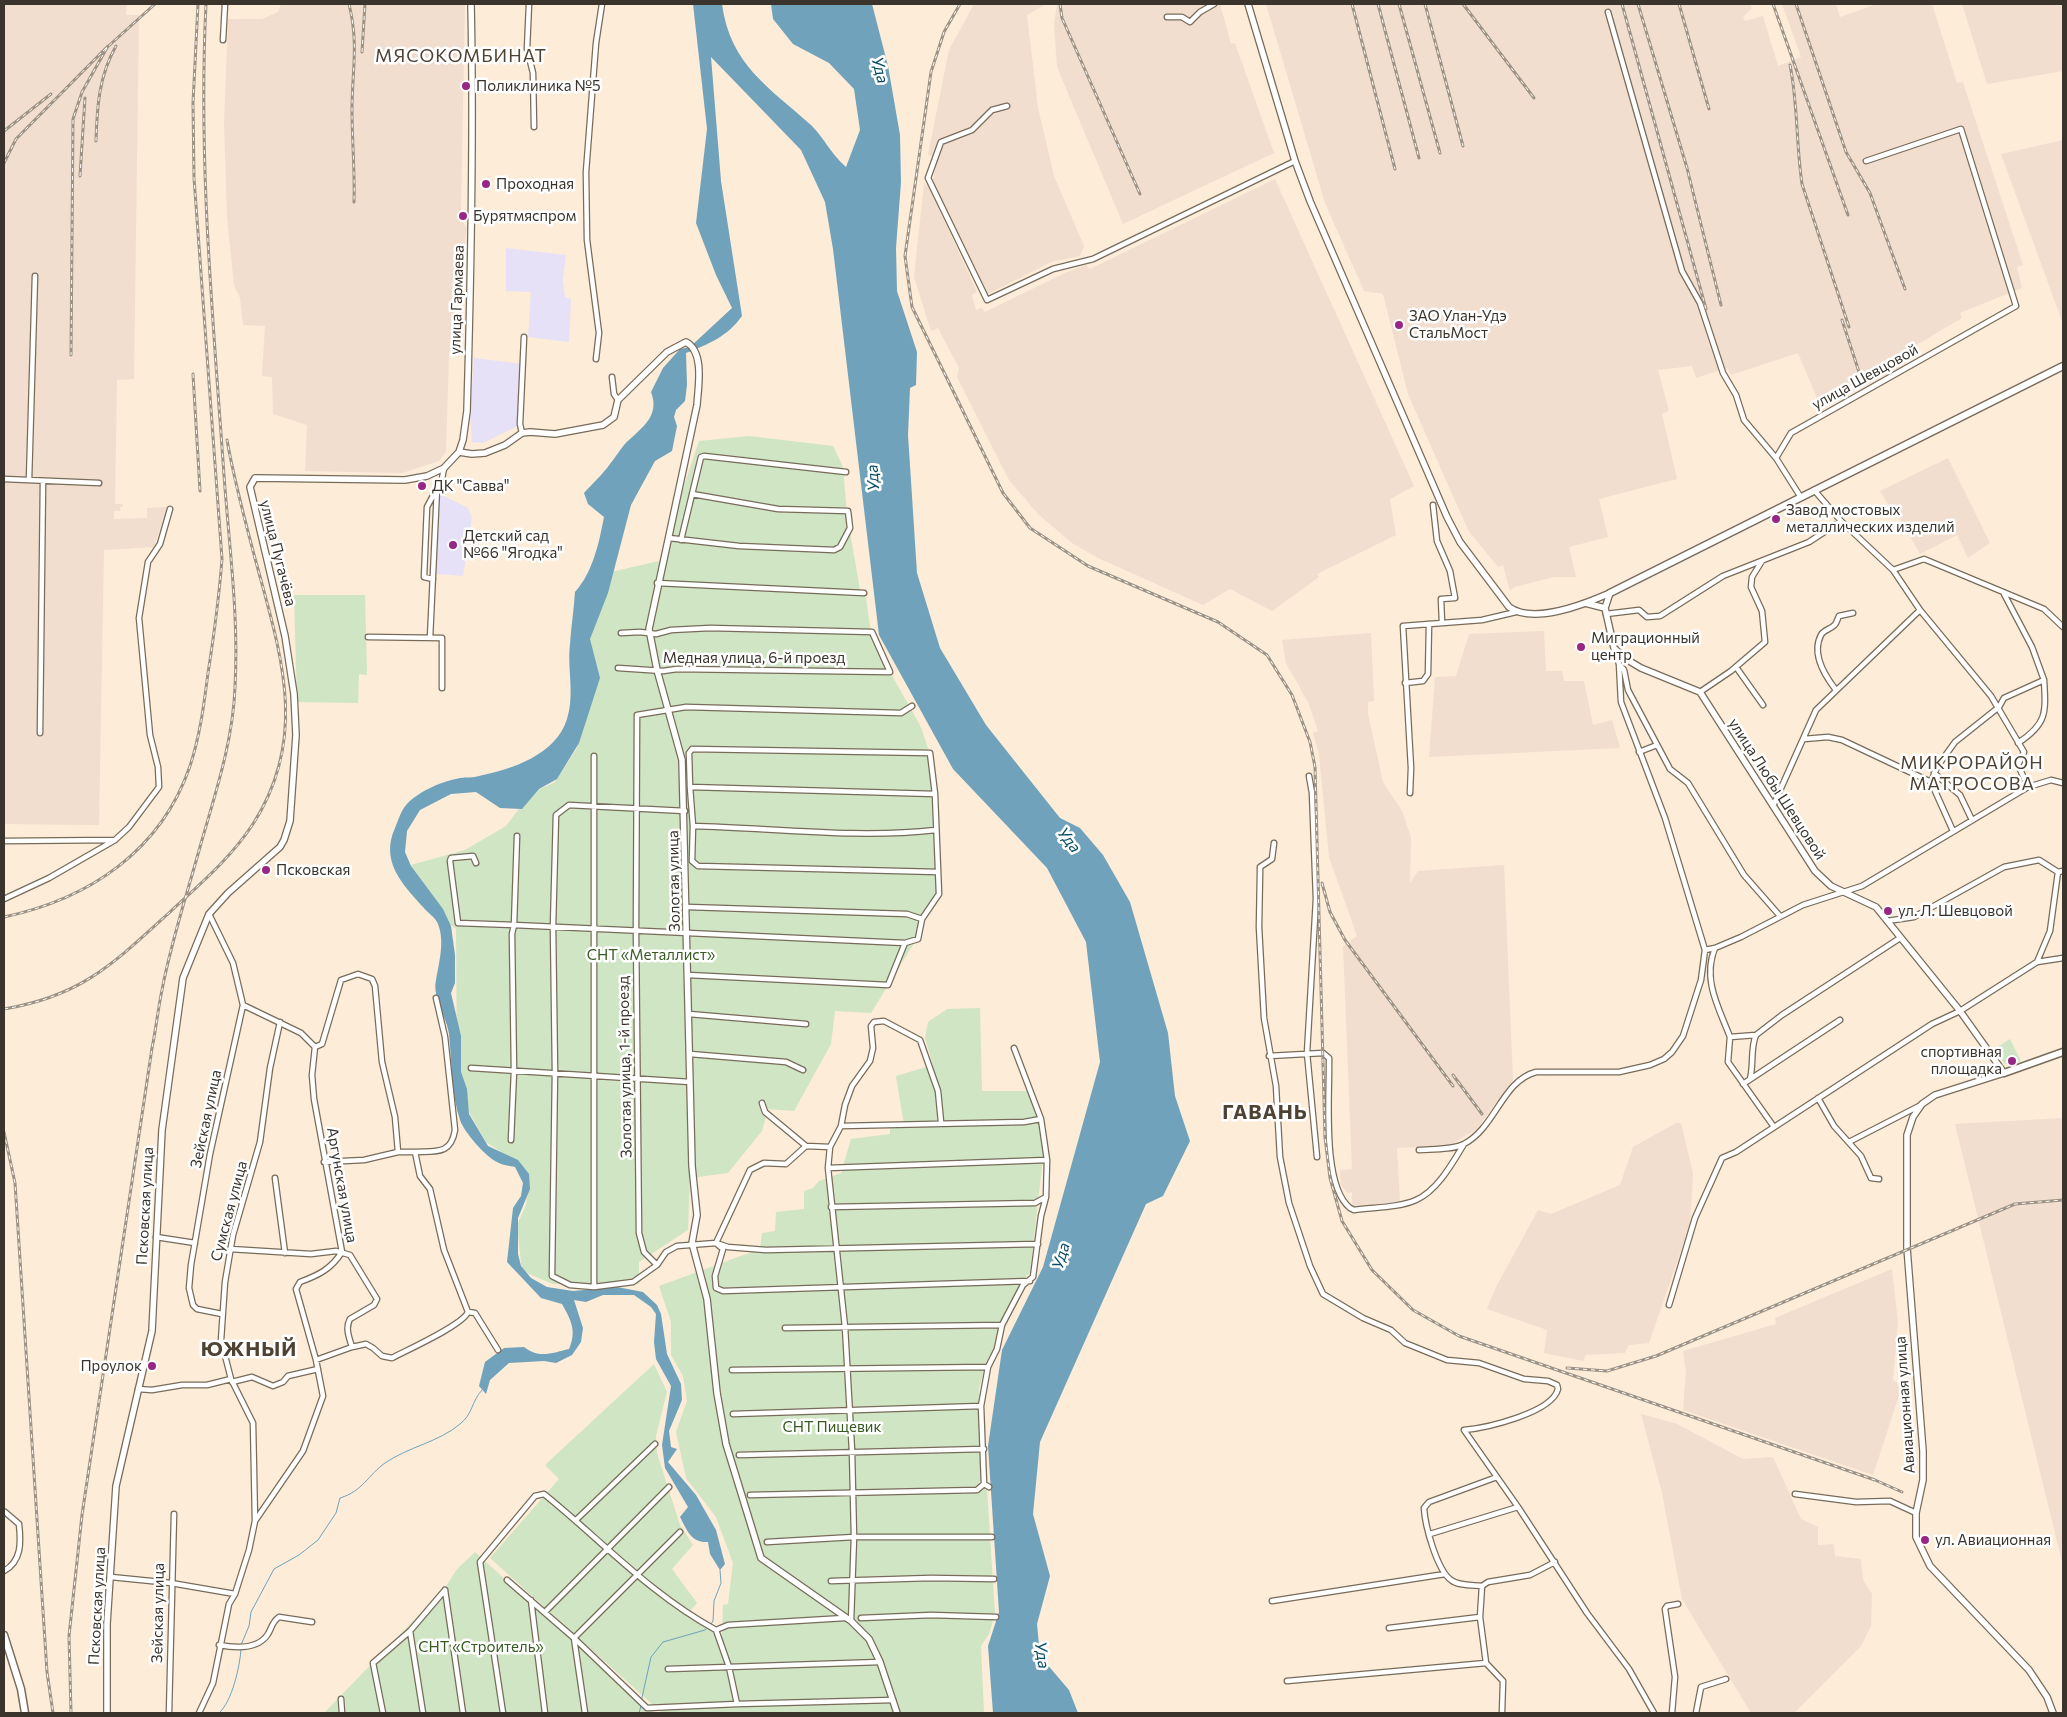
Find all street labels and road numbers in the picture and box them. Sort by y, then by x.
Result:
street label: улица Гармаева [446,245,468,355]
street label: улица Шевцовой [1809,340,1921,414]
street label: улица Пугачёва [256,498,300,608]
street label: Медная улица, 6-й проезд [663,649,845,667]
street label: улица Любы Шевцовой [1725,715,1829,863]
street label: Золотая улица [664,830,684,932]
street label: Золотая улица, 1-й проезд [614,976,636,1158]
street label: Зейская улица [187,1068,225,1170]
street label: Аргунская улица [323,1126,361,1244]
street label: Псковская улица [133,1146,157,1266]
street label: Сумская улица [207,1159,251,1263]
street label: Авиационная улица [1891,1336,1919,1474]
street label: Псковская улица [85,1546,109,1666]
street label: Зейская улица [148,1563,168,1663]

